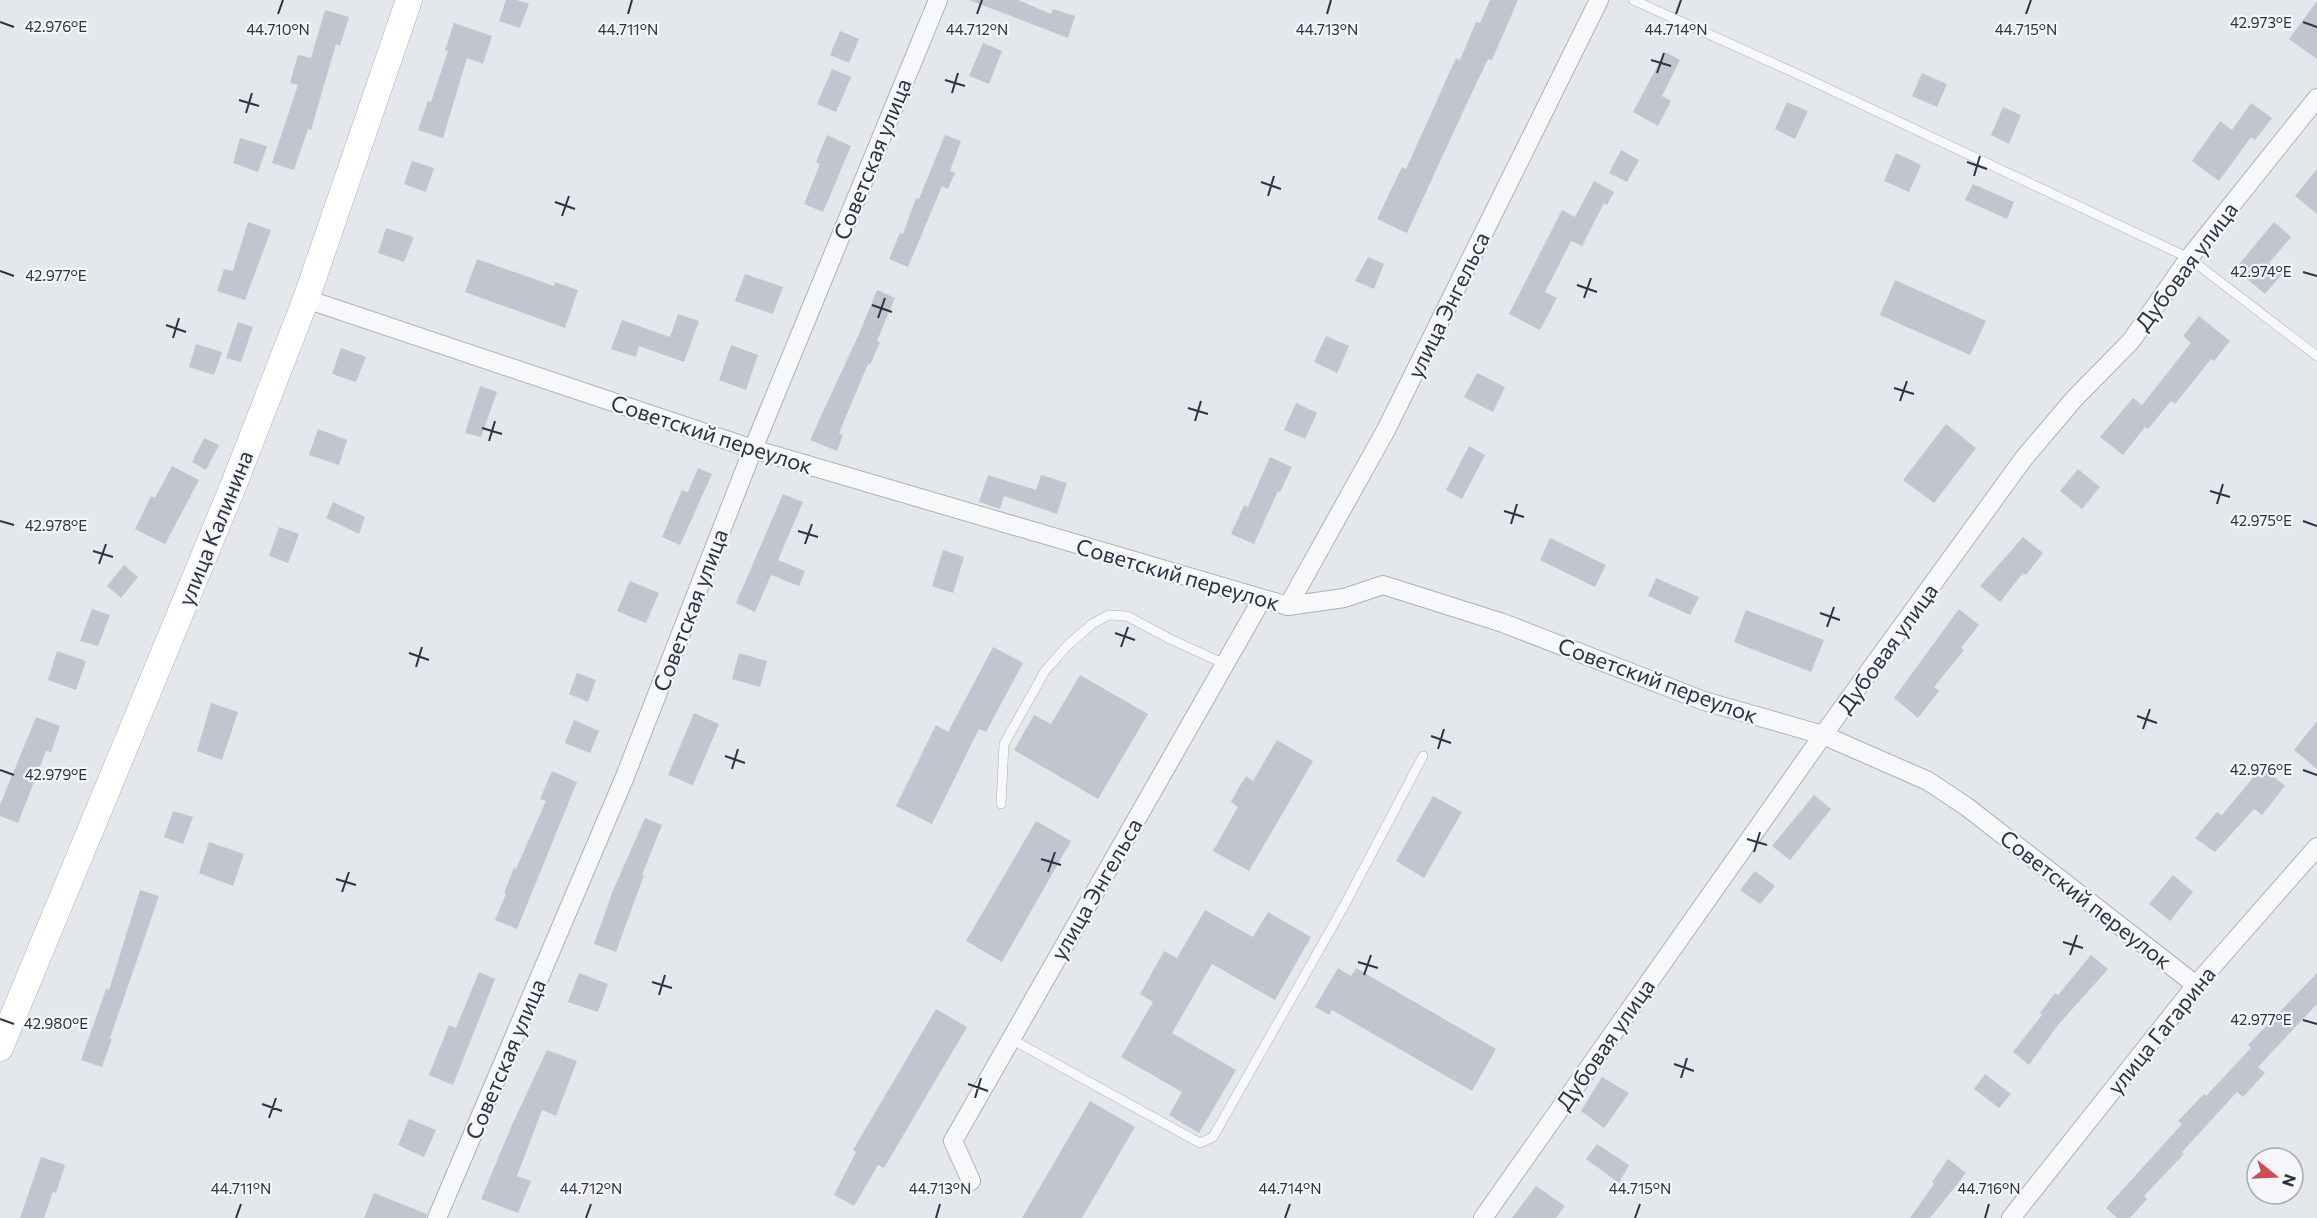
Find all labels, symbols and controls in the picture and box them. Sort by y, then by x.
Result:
text: 42.973°E [2230,13,2292,31]
text: 42.976°E [25,17,87,35]
text: 44.710°N [246,20,310,38]
text: 44.711°N [598,20,658,38]
text: 44.712°N [946,20,1008,38]
text: 44.713°N [1296,20,1358,38]
text: 44.714°N [1645,20,1707,38]
text: 44.715°N [1995,20,2057,38]
street label: Советская улица [827,74,917,244]
street label: Дубовая улица [2129,196,2243,336]
street label: улица Энгельса [1401,227,1495,383]
text: 42.974°E [2230,262,2292,280]
text: 42.977°E [25,266,87,284]
street label: Советский переулок [608,389,816,479]
street label: улица Калинина [172,446,258,610]
text: 42.975°E [2230,511,2292,529]
text: 42.978°E [25,516,87,534]
street label: Советская улица [647,525,733,695]
street label: Советский переулок [1073,532,1283,616]
street label: Дубовая улица [1831,578,1943,718]
street label: Советский переулок [1555,631,1762,729]
text: 42.976°E [2230,760,2292,778]
text: 42.979°E [25,765,87,783]
street label: улица Энгельса [1044,813,1148,965]
street label: Советский переулок [1995,824,2177,975]
street label: улица Гагарина [2101,961,2221,1099]
street label: Дубовая улица [1550,973,1660,1115]
street label: Советская улица [459,975,551,1143]
text: 42.977°E [2230,1010,2292,1028]
text: 42.980°E [24,1014,88,1032]
north arrow [2245,1146,2305,1206]
text: N [2279,1172,2301,1189]
text: 44.711°N [211,1179,271,1197]
text: 44.712°N [560,1179,622,1197]
text: 44.713°N [909,1179,971,1197]
text: 44.714°N [1259,1179,1321,1197]
text: 44.715°N [1609,1179,1671,1197]
text: 44.716°N [1957,1179,2021,1197]

